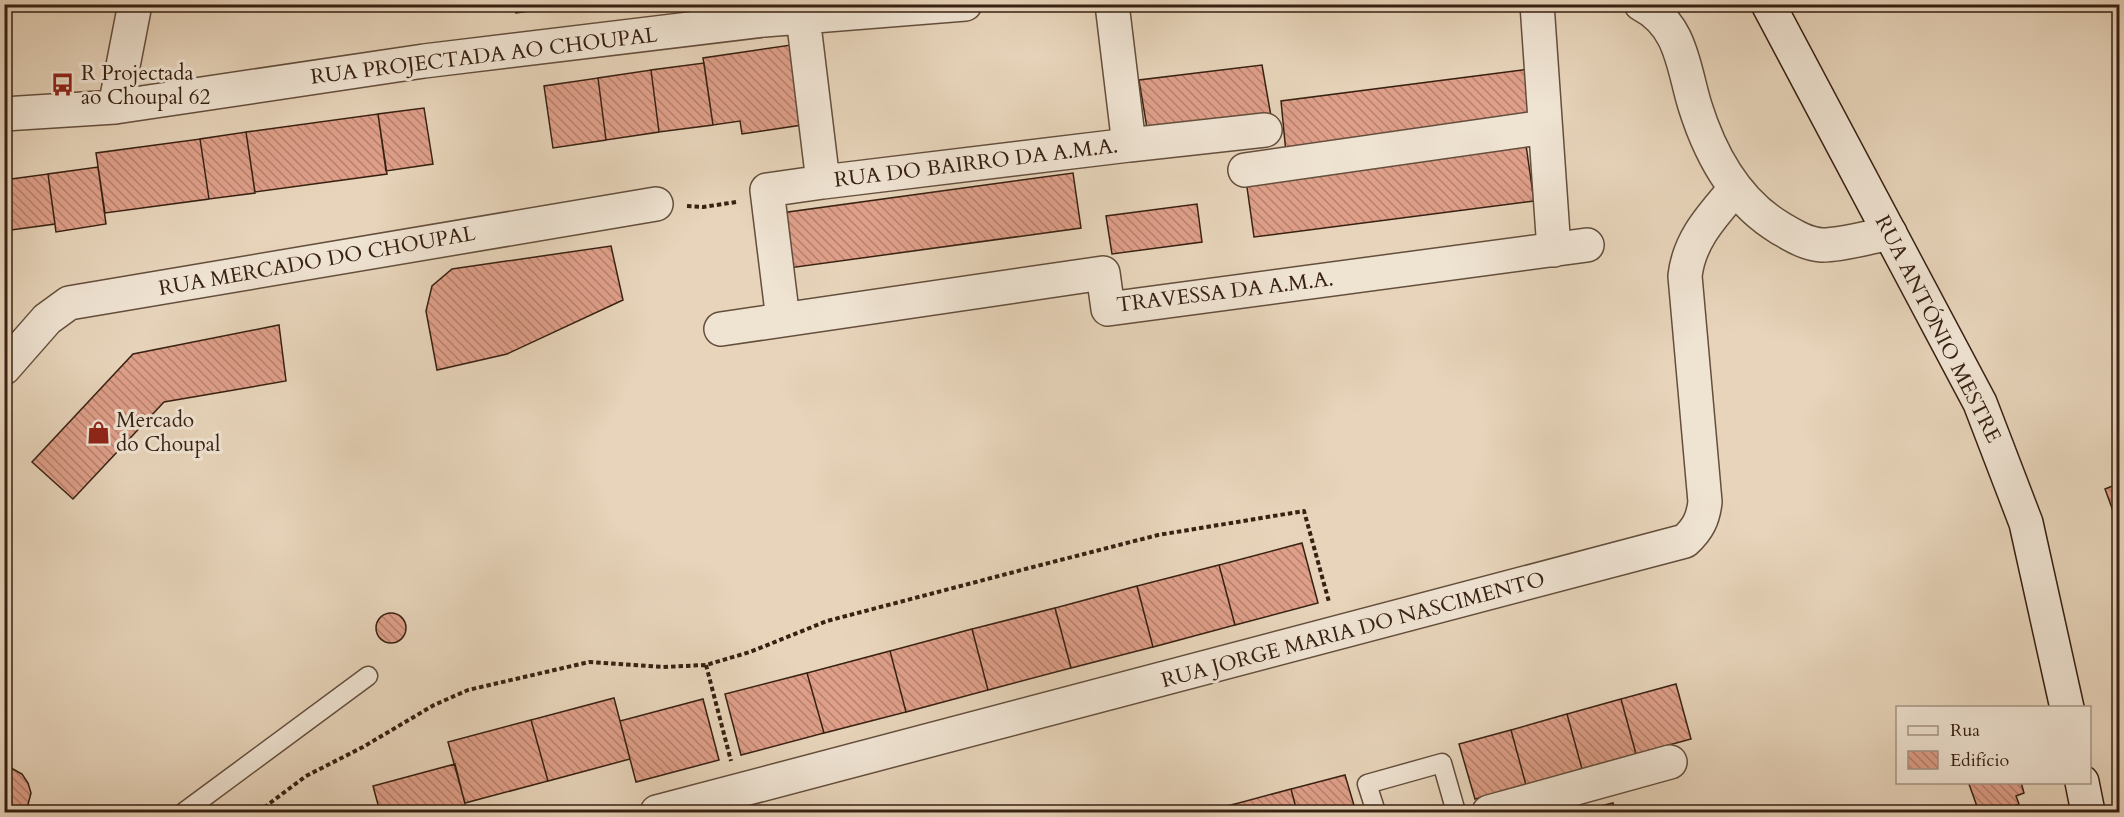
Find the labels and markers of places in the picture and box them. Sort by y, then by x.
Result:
place label: R Projectada ao Choupal 62 [81,59,211,112]
bus stop icon: R Projectada ao Choupal 62 [50,72,76,98]
place label: Mercado do Choupal [116,406,220,459]
shop icon: Mercado do Choupal [85,419,111,445]

